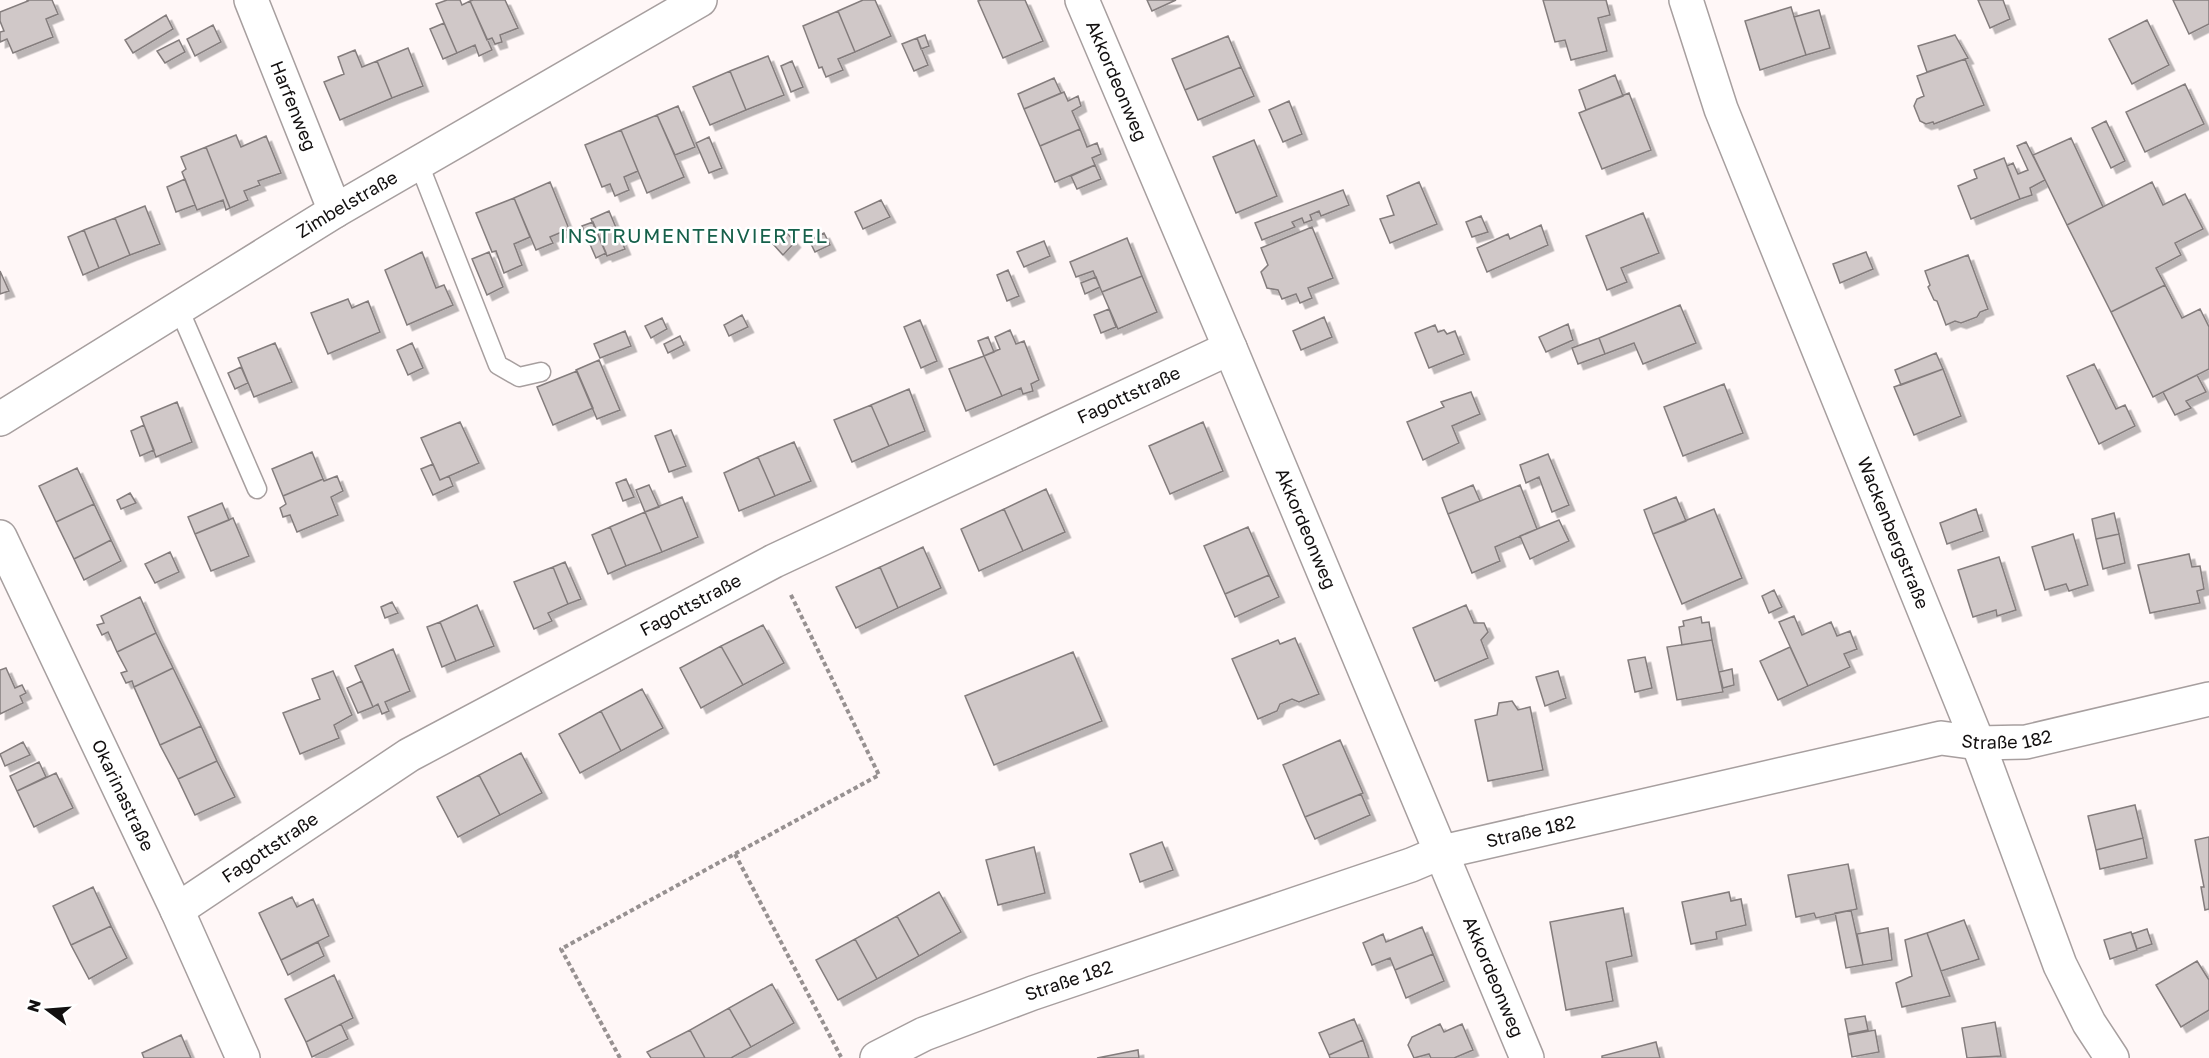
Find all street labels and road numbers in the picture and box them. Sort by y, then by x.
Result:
street label: Akkordeonweg [1082,17,1153,144]
street label: Harfenweg [266,57,322,154]
street label: Zimbelstraße [292,165,401,242]
street label: Fagottstraße [1073,361,1183,428]
street label: Wackenbergstraße [1853,453,1934,612]
street label: Akkordeonweg [1271,465,1342,592]
street label: Fagottstraße [636,569,745,640]
street label: Straße 182 [1960,724,2054,753]
street label: Okarinastraße [88,735,159,854]
street label: Fagottstraße [217,807,322,887]
street label: Straße 182 [1484,810,1577,852]
street label: Akkordeonweg [1459,913,1529,1040]
street label: Straße 182 [1022,955,1115,1005]

